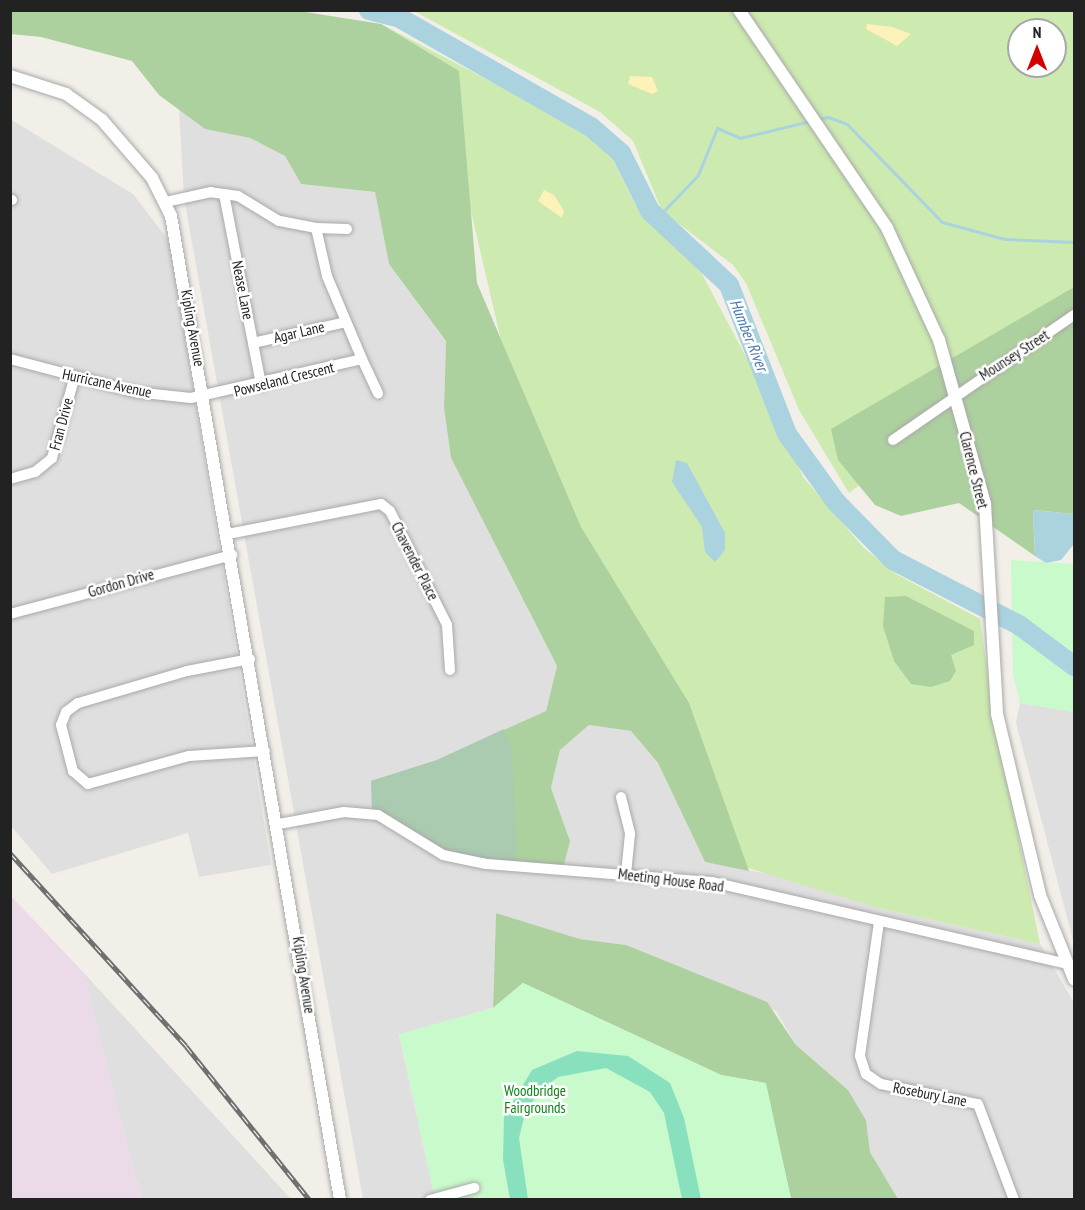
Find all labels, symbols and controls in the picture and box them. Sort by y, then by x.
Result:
north arrow [1007,18,1067,78]
text: N [1033,22,1041,42]
street label: Nease Lane [228,259,258,321]
street label: Kipling Avenue [177,288,209,368]
water label: Humber River [726,296,772,374]
street label: Agar Lane [272,317,326,347]
street label: Mounsey Street [976,326,1052,384]
street label: Powseland Crescent [232,358,336,400]
street label: Hurricane Avenue [60,365,154,401]
street label: Fran Drive [45,396,77,452]
street label: Clarence Street [956,430,992,510]
street label: Chavender Place [388,519,442,603]
street label: Gordon Drive [86,565,156,601]
street label: Meeting House Road [617,865,725,895]
street label: Kipling Avenue [289,935,319,1015]
street label: Rosebury Lane [891,1078,969,1110]
park label: Woodbridge Fairgrounds [504,1081,566,1116]

